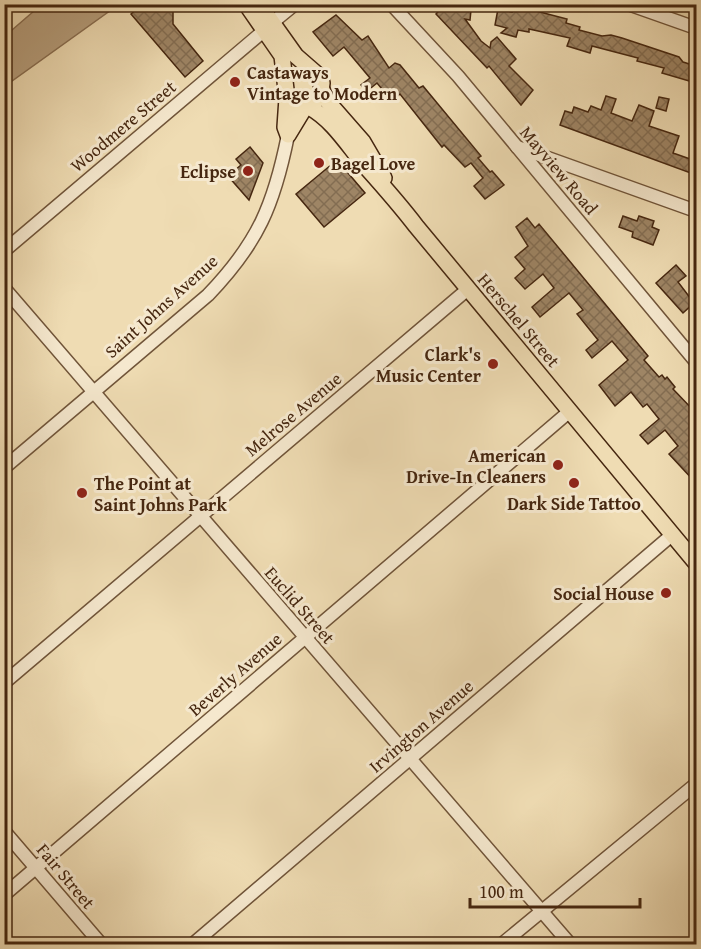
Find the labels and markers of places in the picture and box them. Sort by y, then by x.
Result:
place label: Castaways Vintage to Modern [247,59,397,107]
marker: Castaways Vintage to Modern [228,75,242,89]
place label: Bagel Love [331,150,416,177]
marker: Bagel Love [312,156,326,170]
place label: Eclipse [180,158,236,185]
marker: Eclipse [241,164,255,178]
place label: Clark's Music Center [376,341,482,389]
marker: Clark's Music Center [486,357,500,371]
place label: American Drive-In Cleaners [406,442,546,490]
marker: American Drive-In Cleaners [551,458,565,472]
place label: The Point at Saint Johns Park [94,470,227,518]
marker: Dark Side Tattoo [567,476,581,490]
marker: The Point at Saint Johns Park [75,486,89,500]
place label: Dark Side Tattoo [507,490,641,517]
place label: Social House [553,580,654,607]
marker: Social House [659,586,673,600]

